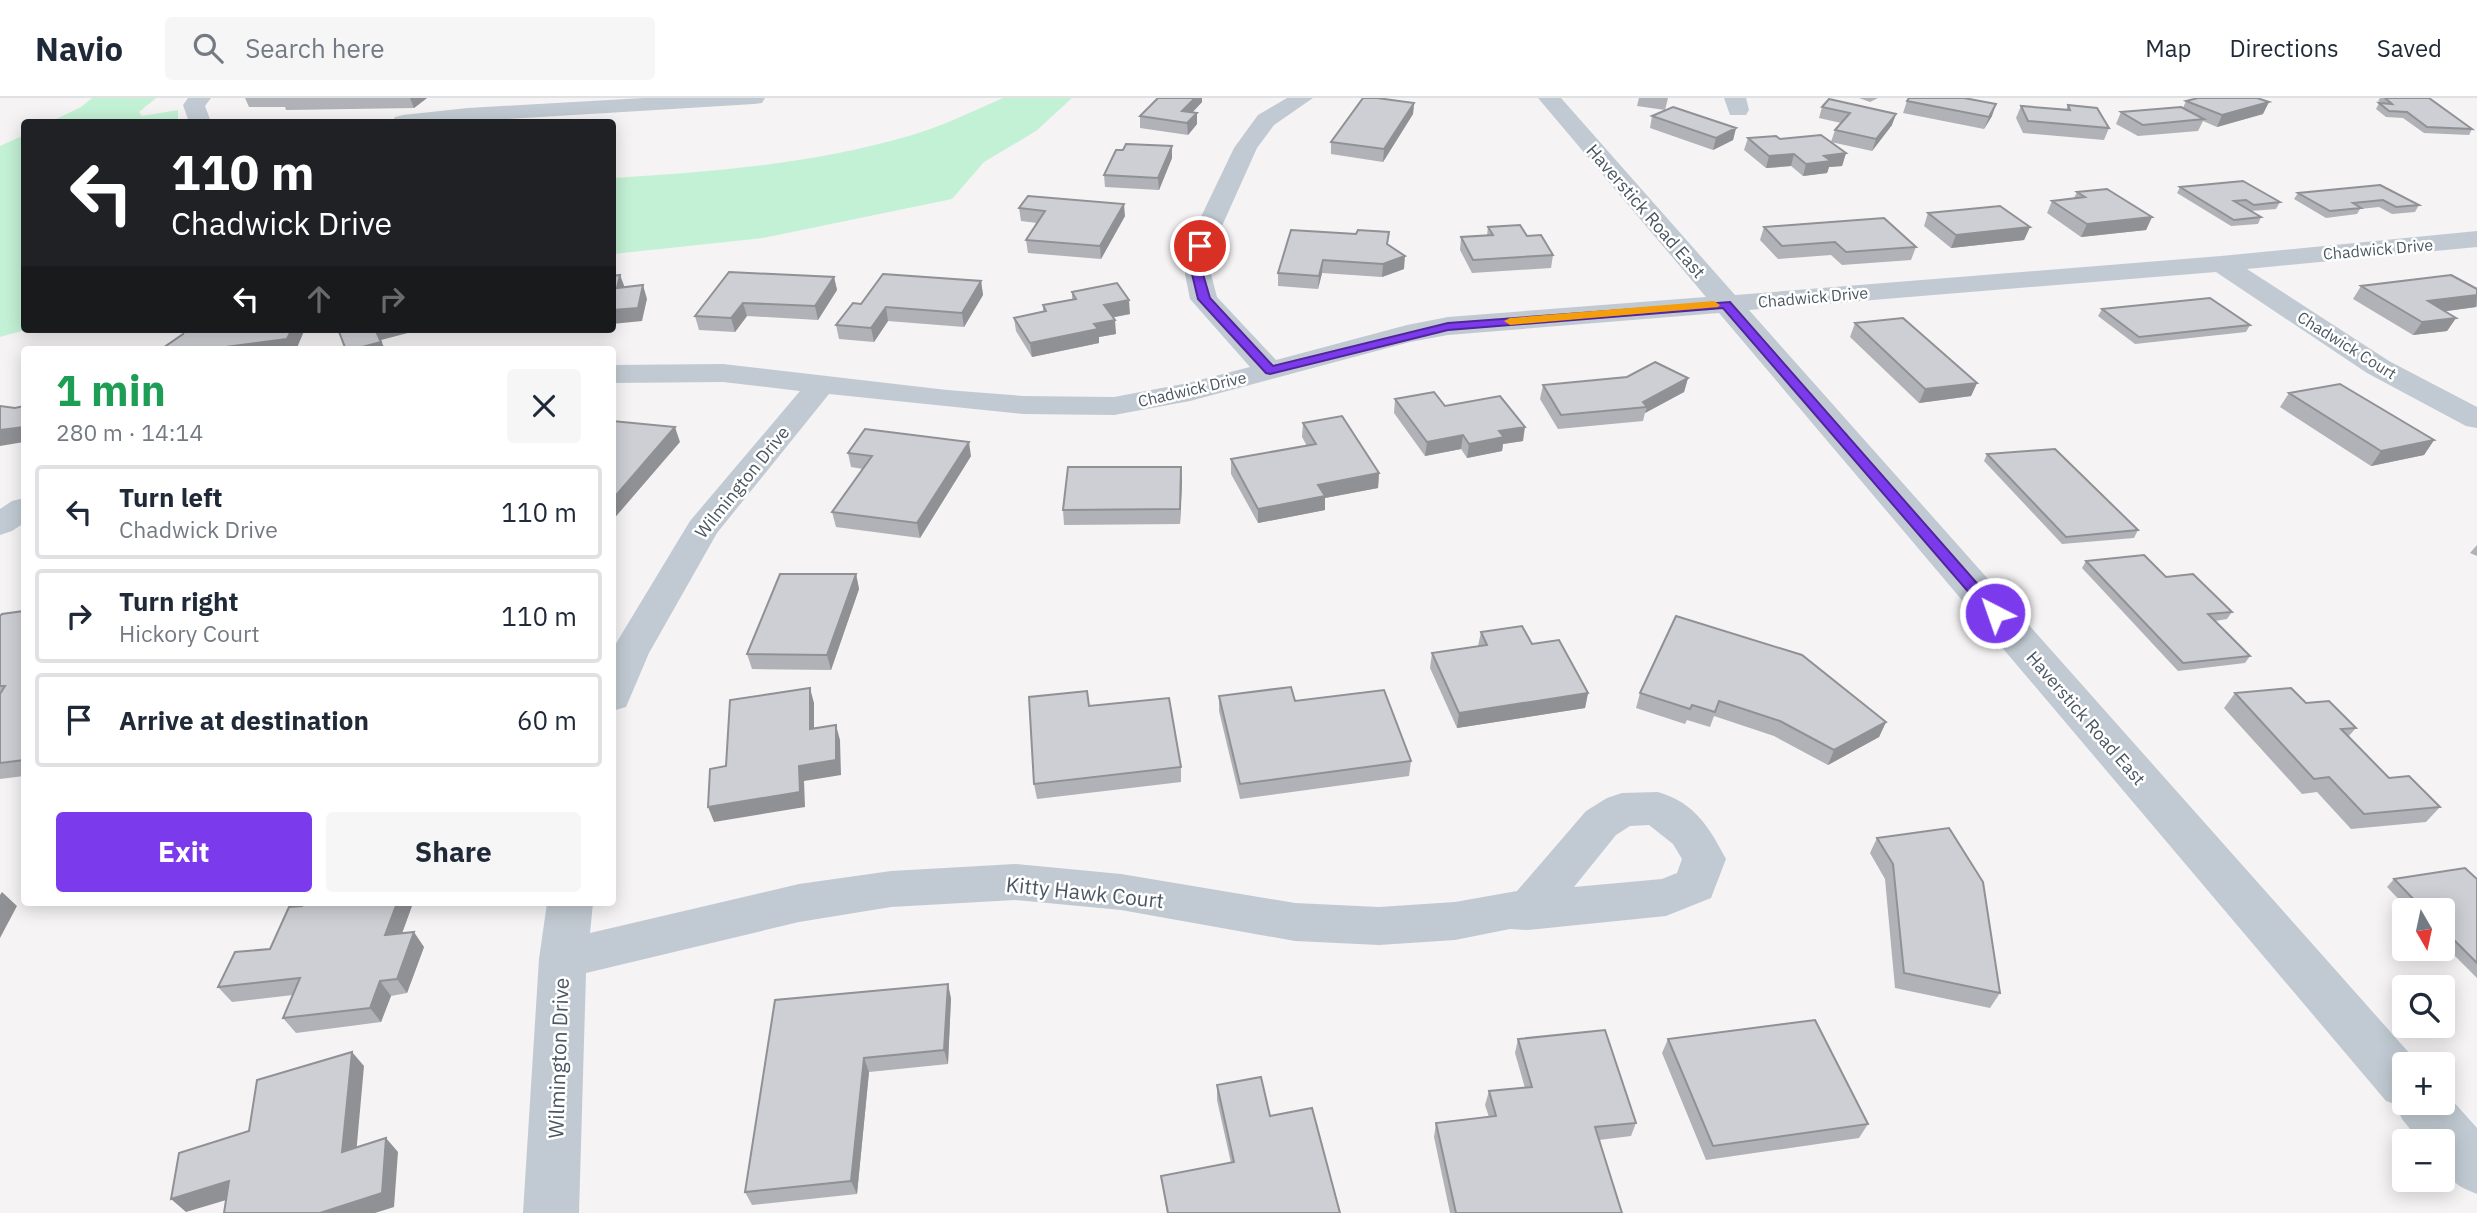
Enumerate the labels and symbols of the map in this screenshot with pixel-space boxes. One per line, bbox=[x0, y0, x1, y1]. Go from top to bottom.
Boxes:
street label: Haverstick Road East bbox=[1581, 139, 1711, 283]
pin bbox=[1170, 216, 1230, 276]
street label: Chadwick Drive bbox=[2322, 234, 2434, 264]
street label: Chadwick Drive bbox=[1757, 282, 1869, 312]
street label: Chadwick Court bbox=[2294, 307, 2400, 383]
street label: Chadwick Drive bbox=[1136, 367, 1248, 411]
street label: Wilmington Drive bbox=[690, 421, 794, 543]
position arrow bbox=[1958, 576, 2032, 650]
street label: Haverstick Road East bbox=[2021, 646, 2151, 790]
street label: Kitty Hawk Court bbox=[1005, 870, 1165, 914]
north arrow bbox=[2392, 898, 2455, 961]
street label: Wilmington Drive bbox=[541, 977, 575, 1139]

